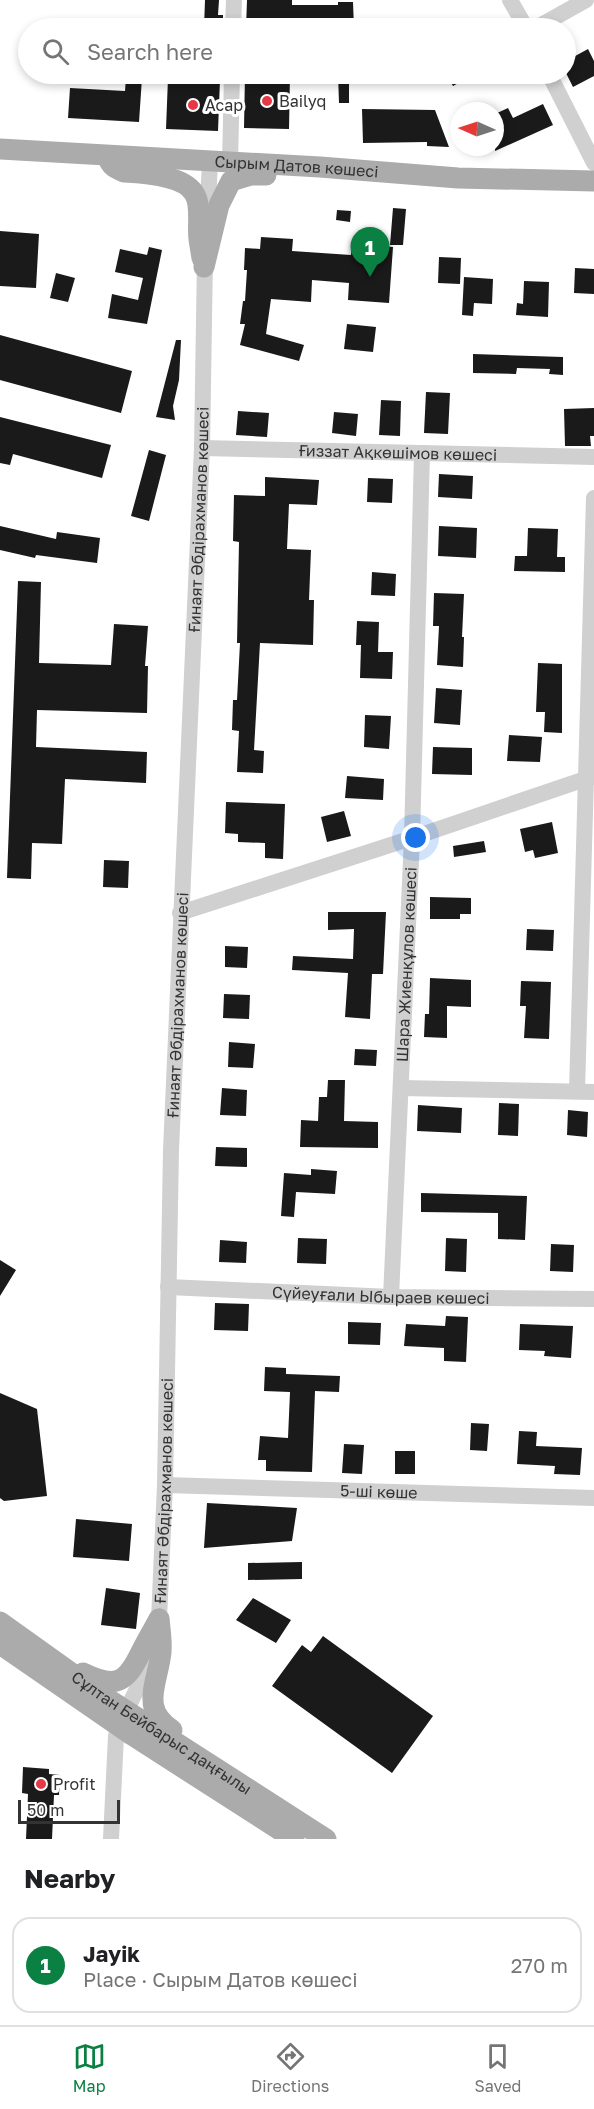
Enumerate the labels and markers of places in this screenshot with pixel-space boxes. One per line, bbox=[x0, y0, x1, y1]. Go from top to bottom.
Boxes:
place label: Bailyq bbox=[279, 91, 326, 111]
marker: Bailyq bbox=[260, 94, 274, 108]
place label: Асар bbox=[205, 95, 243, 115]
marker: Асар bbox=[186, 98, 200, 112]
pin: 1 bbox=[350, 228, 389, 277]
place label: Profit bbox=[53, 1774, 96, 1794]
marker: Profit bbox=[34, 1777, 48, 1791]

